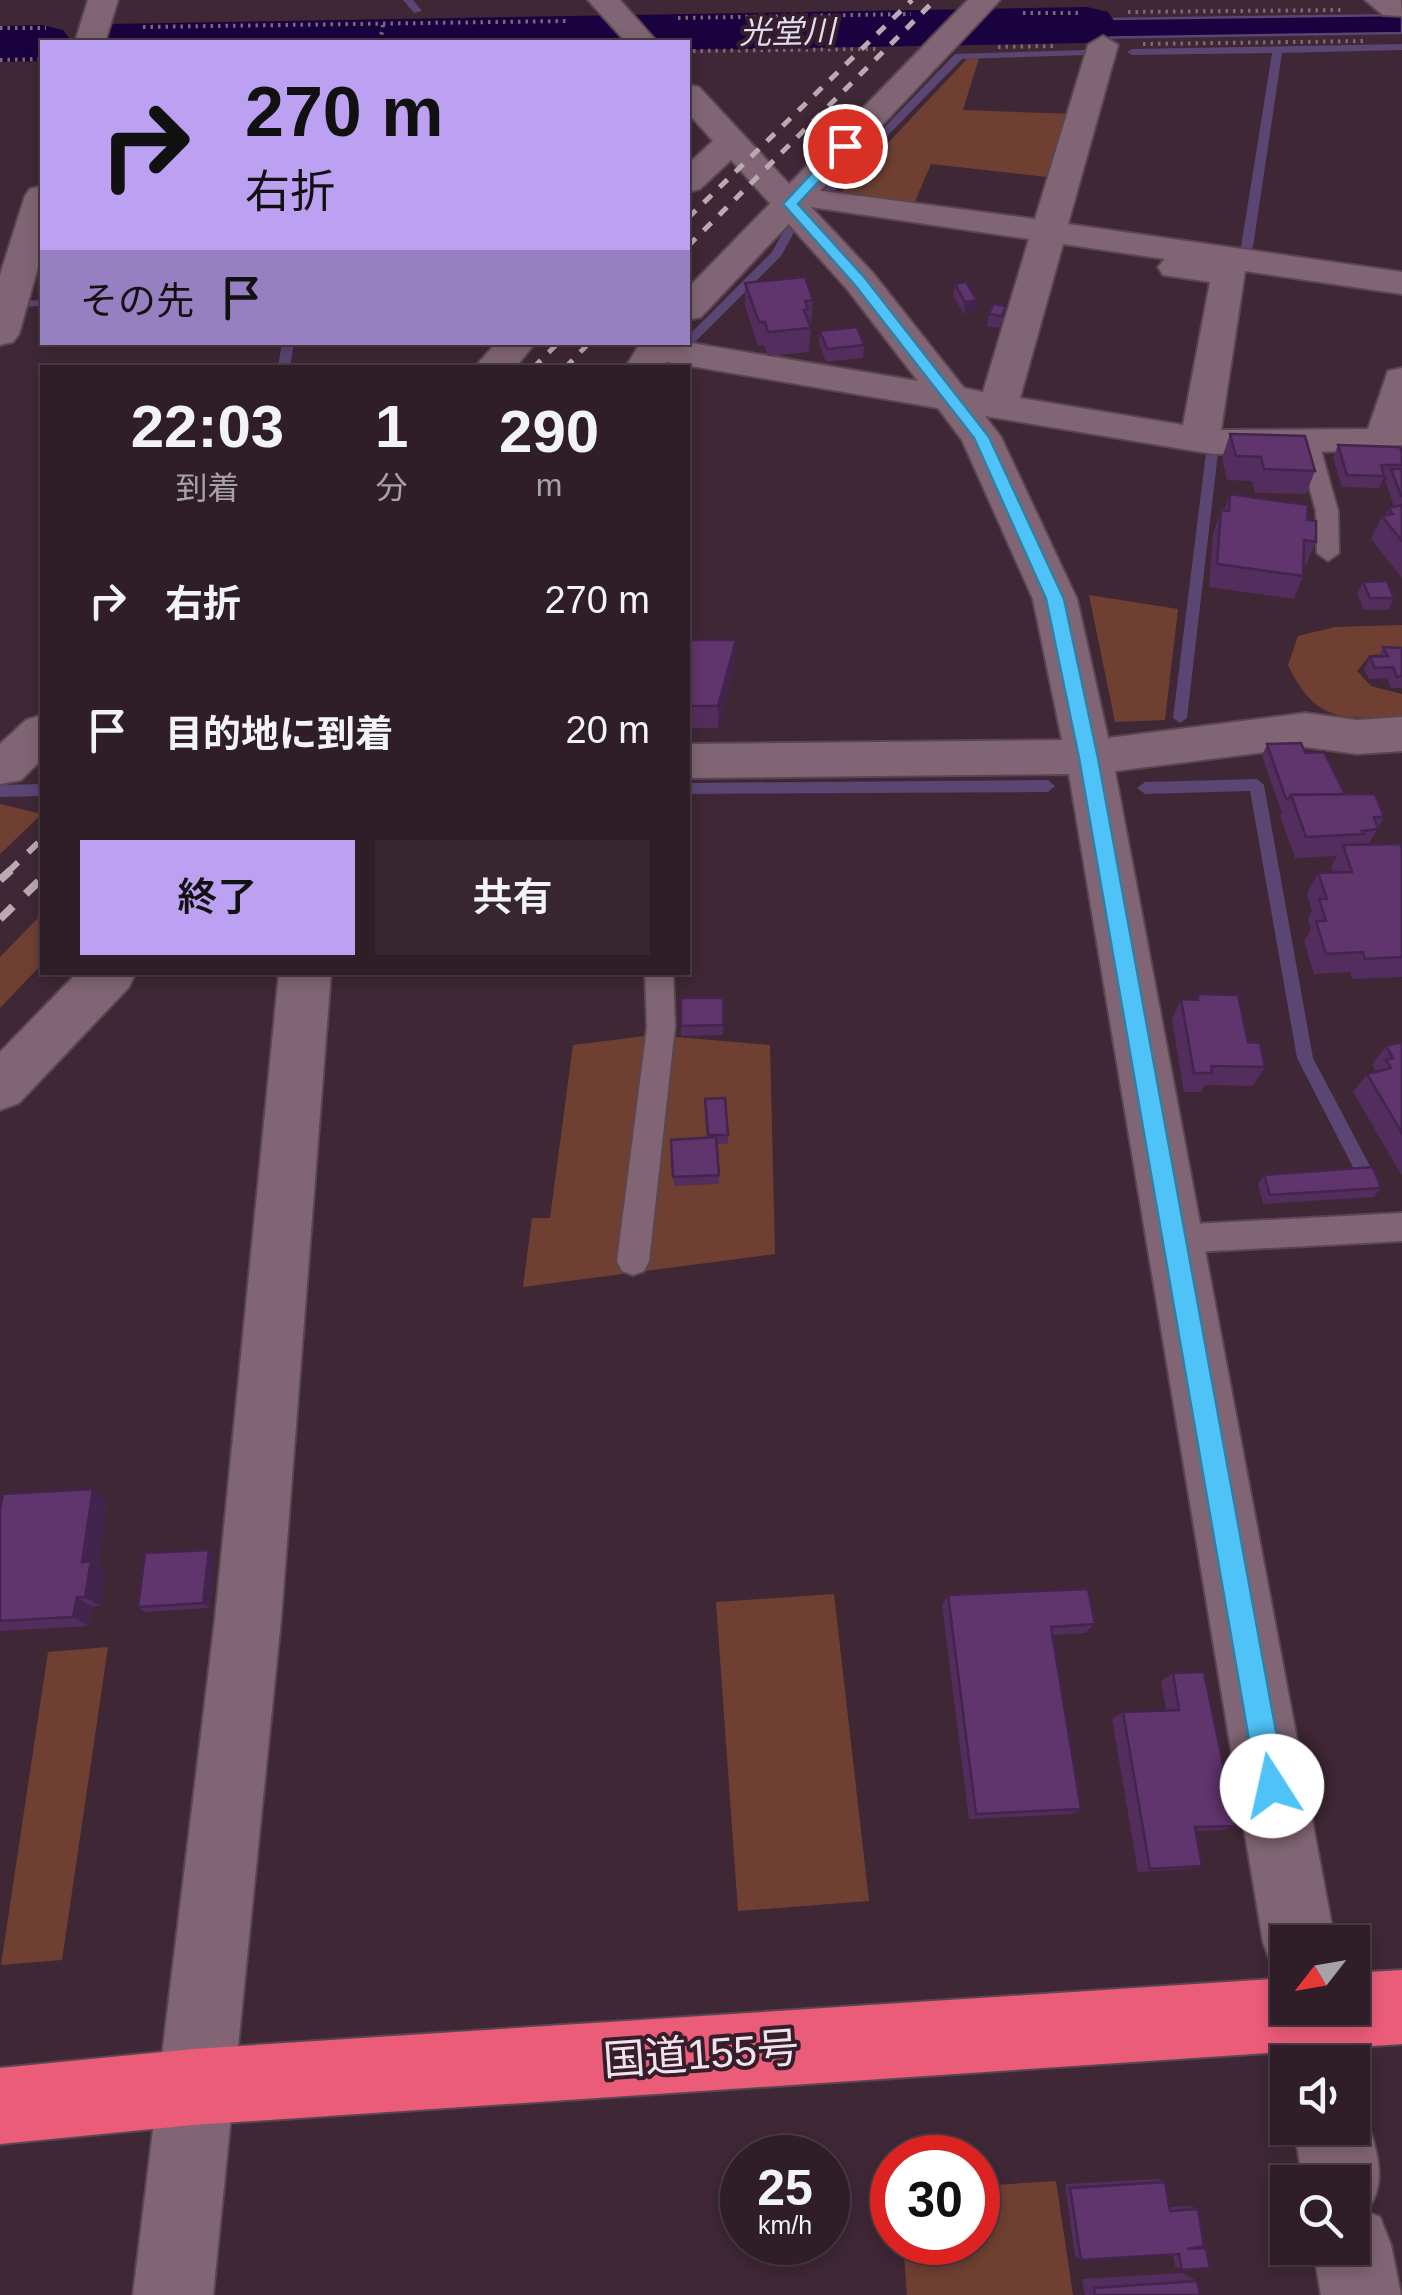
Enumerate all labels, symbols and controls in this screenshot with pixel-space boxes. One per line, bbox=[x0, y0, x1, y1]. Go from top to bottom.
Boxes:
water label: 光堂川 bbox=[739, 13, 838, 51]
text: 270 m bbox=[245, 73, 443, 151]
icon: right bbox=[80, 80, 210, 210]
pin bbox=[803, 104, 888, 189]
icon: arrive bbox=[818, 119, 873, 174]
text: 右折 bbox=[245, 166, 335, 217]
icon: arrive bbox=[214, 270, 269, 325]
text: その先 bbox=[80, 280, 194, 322]
text: 22:03 bbox=[131, 393, 284, 460]
text: 1 bbox=[375, 393, 408, 460]
text: 290 bbox=[499, 398, 599, 465]
text: m bbox=[536, 467, 562, 503]
text: 到着 bbox=[175, 470, 239, 506]
text: 分 bbox=[376, 470, 408, 506]
icon: right bbox=[80, 573, 135, 628]
text: 270 m bbox=[544, 579, 650, 621]
text: 右折 bbox=[165, 583, 241, 625]
icon: arrive bbox=[80, 703, 135, 758]
text: 20 m bbox=[566, 709, 650, 751]
text: 目的地に到着 bbox=[165, 713, 393, 755]
button: 終了 bbox=[80, 840, 355, 955]
button: 共有 bbox=[375, 840, 650, 955]
position arrow bbox=[1220, 1734, 1324, 1838]
north arrow bbox=[1270, 1925, 1370, 2025]
map controls bbox=[1270, 1925, 1370, 2265]
street label: 国道155号 bbox=[602, 2024, 800, 2084]
button: sound bbox=[1270, 2045, 1370, 2145]
speed limit sign: 30 bbox=[870, 2135, 1000, 2265]
text: 25 bbox=[757, 2160, 813, 2216]
button: search bbox=[1270, 2165, 1370, 2265]
text: km/h bbox=[758, 2211, 812, 2239]

